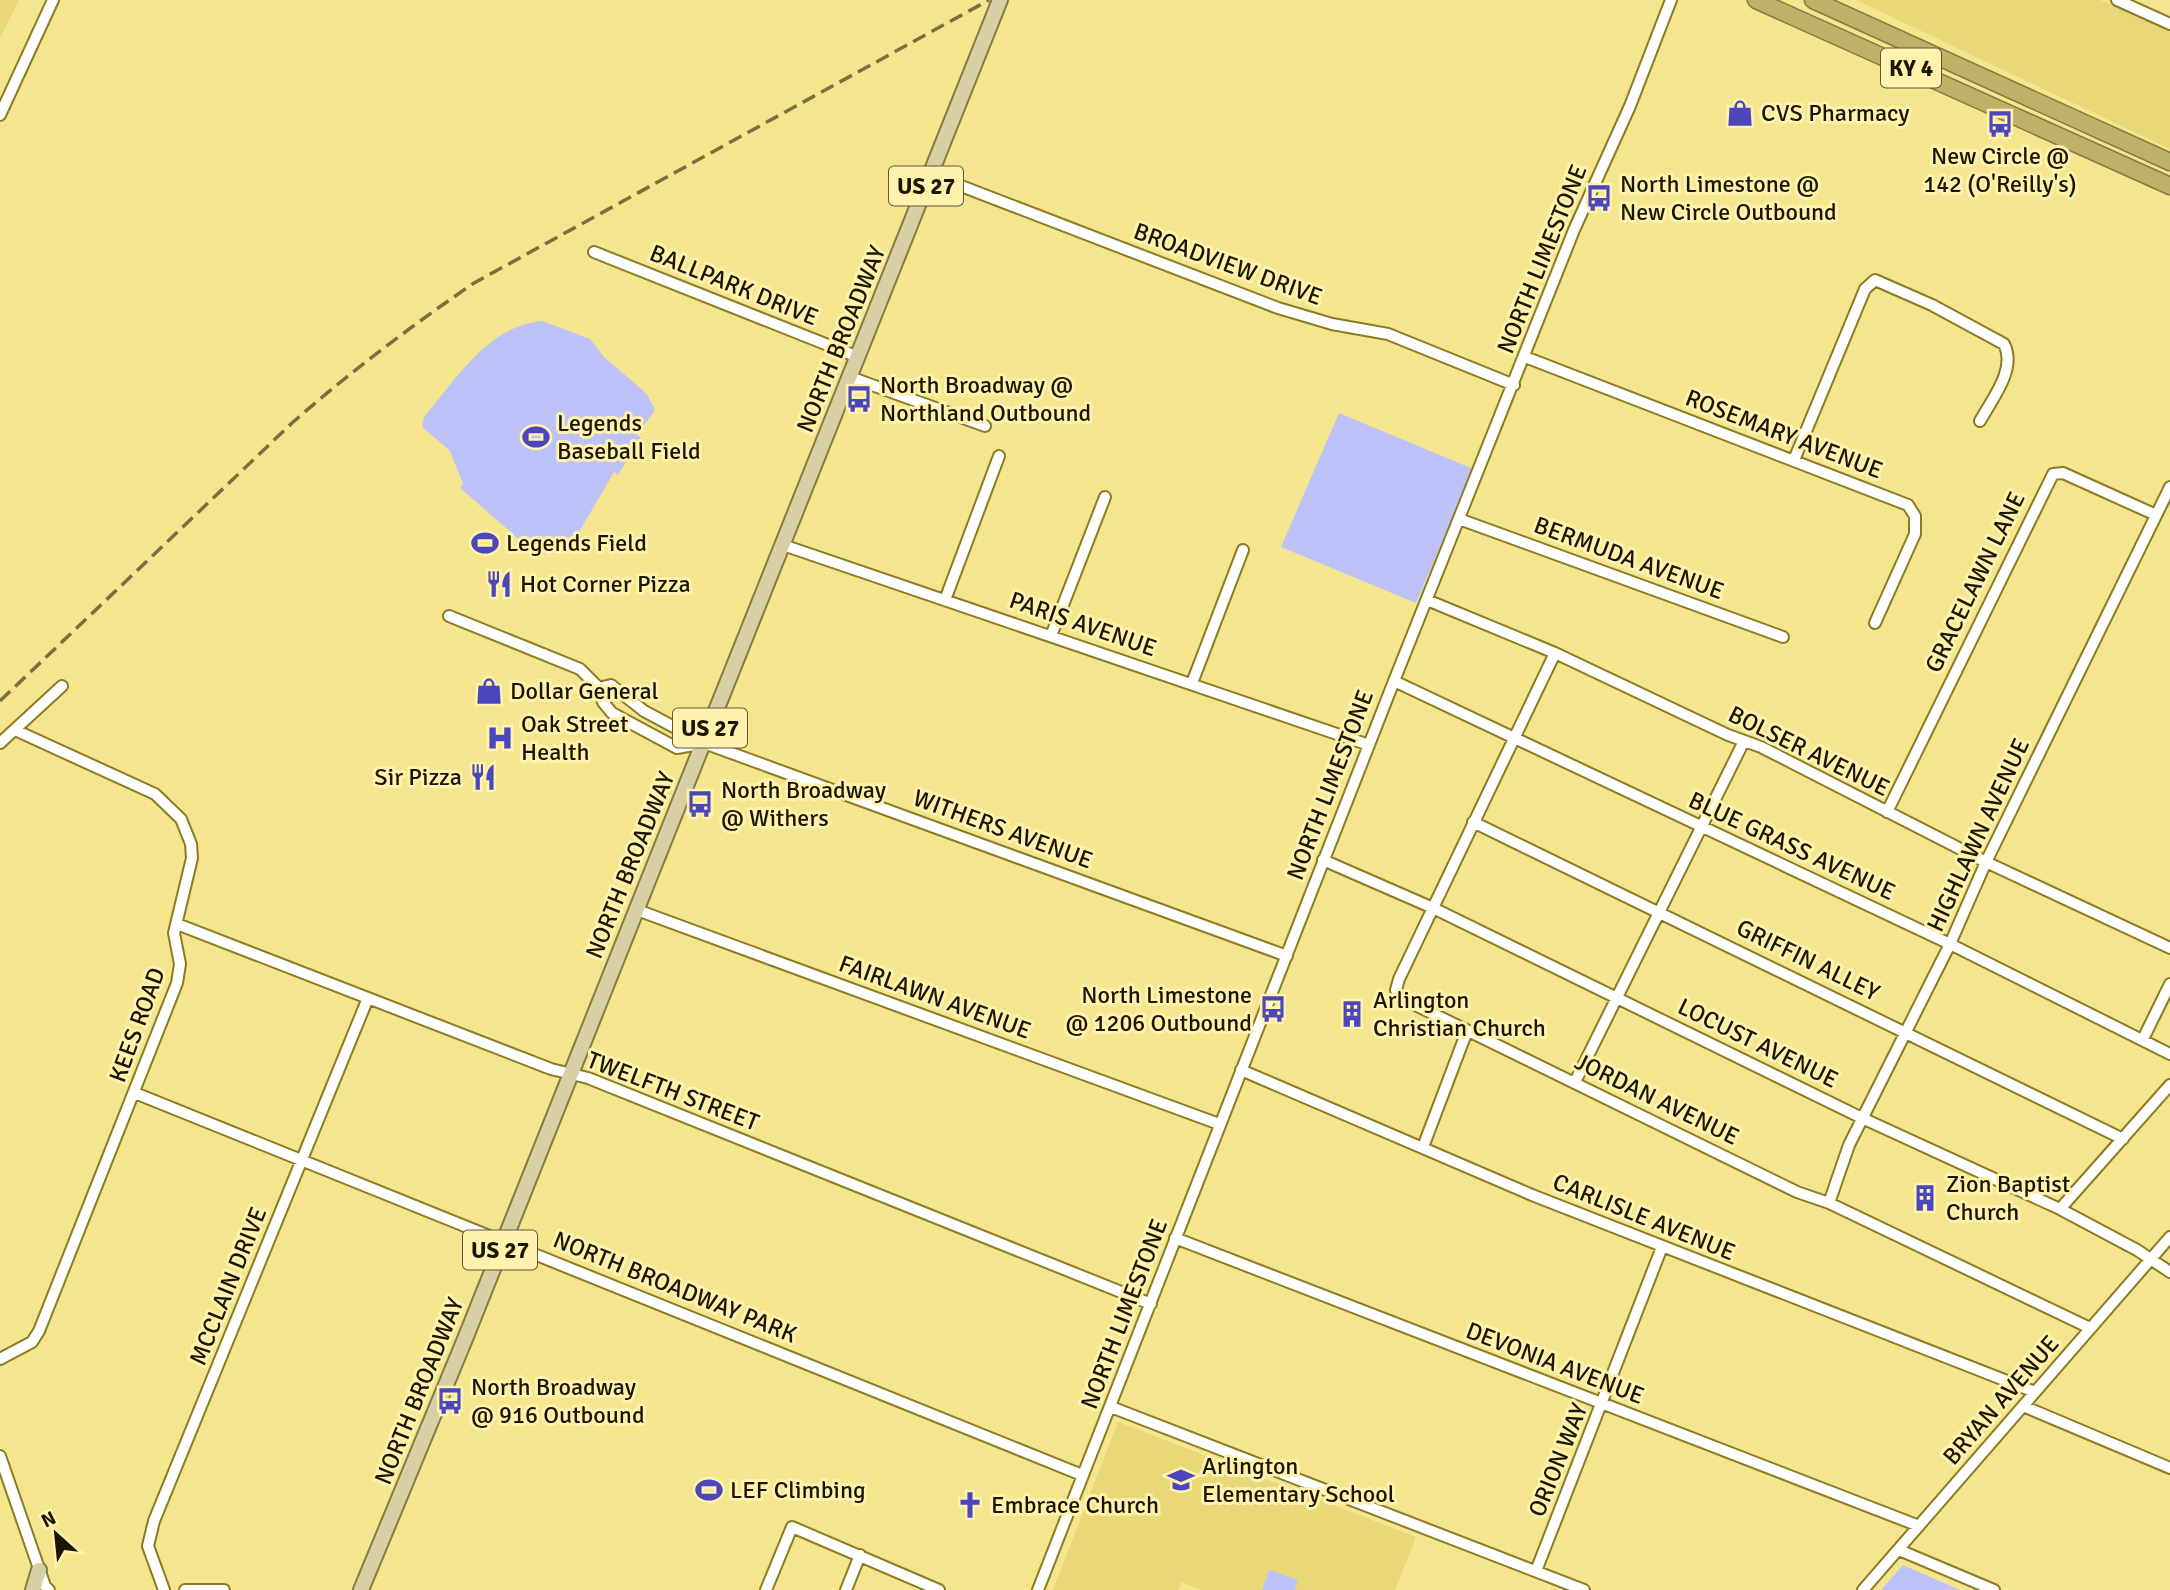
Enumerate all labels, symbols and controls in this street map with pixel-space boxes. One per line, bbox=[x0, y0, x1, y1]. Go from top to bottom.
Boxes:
road number: KY 4 bbox=[1881, 48, 1941, 88]
shop icon: CVS Pharmacy bbox=[1725, 98, 1755, 128]
place label: CVS Pharmacy bbox=[1761, 98, 1910, 128]
bus stop icon: New Circle @ 142 (O'Reilly's) bbox=[1985, 109, 2015, 139]
place label: New Circle @ 142 (O'Reilly's) bbox=[1923, 141, 2077, 199]
street label: NORTH LIMESTONE bbox=[1490, 160, 1594, 358]
road number: US 27 bbox=[889, 167, 963, 206]
place label: North Limestone @ New Circle Outbound bbox=[1620, 169, 1837, 227]
bus stop icon: North Limestone @ New Circle Outbound bbox=[1584, 183, 1614, 213]
street label: BROADVIEW DRIVE bbox=[1130, 216, 1326, 312]
street label: BALLPARK DRIVE bbox=[645, 238, 823, 332]
street label: NORTH BROADWAY bbox=[790, 241, 892, 437]
place label: North Broadway @ Northland Outbound bbox=[880, 370, 1091, 428]
street label: ROSEMARY AVENUE bbox=[1681, 383, 1887, 485]
bus stop icon: North Broadway @ Northland Outbound bbox=[844, 384, 874, 414]
place label: Legends Baseball Field bbox=[557, 408, 701, 466]
sports icon: Legends Baseball Field bbox=[521, 422, 551, 452]
street label: GRACELAWN LANE bbox=[1918, 487, 2032, 677]
street label: BERMUDA AVENUE bbox=[1530, 510, 1728, 606]
sports icon: Legends Field bbox=[470, 528, 500, 558]
place label: Legends Field bbox=[506, 528, 647, 558]
restaurant icon: Hot Corner Pizza bbox=[484, 569, 514, 599]
place label: Hot Corner Pizza bbox=[520, 569, 691, 599]
street label: PARIS AVENUE bbox=[1005, 585, 1161, 663]
shop icon: Dollar General bbox=[474, 676, 504, 706]
place label: Dollar General bbox=[510, 676, 659, 706]
street label: NORTH LIMESTONE bbox=[1280, 686, 1380, 884]
street label: BOLSER AVENUE bbox=[1723, 699, 1895, 803]
road number: US 27 bbox=[673, 708, 747, 748]
place label: Oak Street Health bbox=[521, 709, 629, 767]
hospital icon: Oak Street Health bbox=[485, 723, 515, 753]
street label: HIGHLAWN AVENUE bbox=[1920, 734, 2036, 936]
place label: Sir Pizza bbox=[374, 762, 462, 792]
restaurant icon: Sir Pizza bbox=[468, 762, 498, 792]
street label: NORTH BROADWAY bbox=[579, 767, 681, 963]
place label: North Broadway @ Withers bbox=[721, 775, 886, 833]
street label: WITHERS AVENUE bbox=[909, 783, 1097, 875]
street label: BLUE GRASS AVENUE bbox=[1684, 785, 1900, 907]
bus stop icon: North Broadway @ Withers bbox=[685, 789, 715, 819]
street label: GRIFFIN ALLEY bbox=[1732, 912, 1884, 1008]
street label: FAIRLAWN AVENUE bbox=[835, 948, 1035, 1046]
street label: KEES ROAD bbox=[102, 964, 172, 1086]
place label: North Limestone @ 1206 Outbound bbox=[1065, 980, 1252, 1038]
place label: Arlington Christian Church bbox=[1373, 985, 1546, 1043]
street label: LOCUST AVENUE bbox=[1673, 991, 1843, 1095]
bus stop icon: North Limestone @ 1206 Outbound bbox=[1258, 994, 1288, 1024]
building icon: Arlington Christian Church bbox=[1337, 999, 1367, 1029]
street label: TWELFTH STREET bbox=[583, 1044, 763, 1138]
street label: JORDAN AVENUE bbox=[1570, 1046, 1744, 1152]
street label: CARLISLE AVENUE bbox=[1548, 1167, 1740, 1267]
place label: Zion Baptist Church bbox=[1946, 1169, 2070, 1227]
building icon: Zion Baptist Church bbox=[1910, 1183, 1940, 1213]
street label: MCCLAIN DRIVE bbox=[183, 1202, 273, 1370]
street label: NORTH LIMESTONE bbox=[1074, 1215, 1174, 1413]
street label: NORTH BROADWAY PARK bbox=[549, 1224, 801, 1350]
road number: US 27 bbox=[463, 1231, 537, 1270]
street label: NORTH BROADWAY bbox=[368, 1293, 470, 1489]
street label: DEVONIA AVENUE bbox=[1462, 1315, 1648, 1411]
street label: BRYAN AVENUE bbox=[1936, 1329, 2066, 1471]
place label: North Broadway @ 916 Outbound bbox=[471, 1372, 645, 1430]
bus stop icon: North Broadway @ 916 Outbound bbox=[435, 1386, 465, 1416]
street label: ORION WAY bbox=[1522, 1399, 1594, 1521]
place label: Arlington Elementary School bbox=[1202, 1451, 1395, 1509]
school or university icon: Arlington Elementary School bbox=[1166, 1465, 1196, 1495]
sports icon: LEF Climbing bbox=[694, 1475, 724, 1505]
place label: LEF Climbing bbox=[730, 1475, 866, 1505]
church icon: Embrace Church bbox=[955, 1490, 985, 1520]
place label: Embrace Church bbox=[991, 1490, 1159, 1520]
north arrow bbox=[21, 1499, 91, 1569]
text: N bbox=[37, 1506, 60, 1533]

